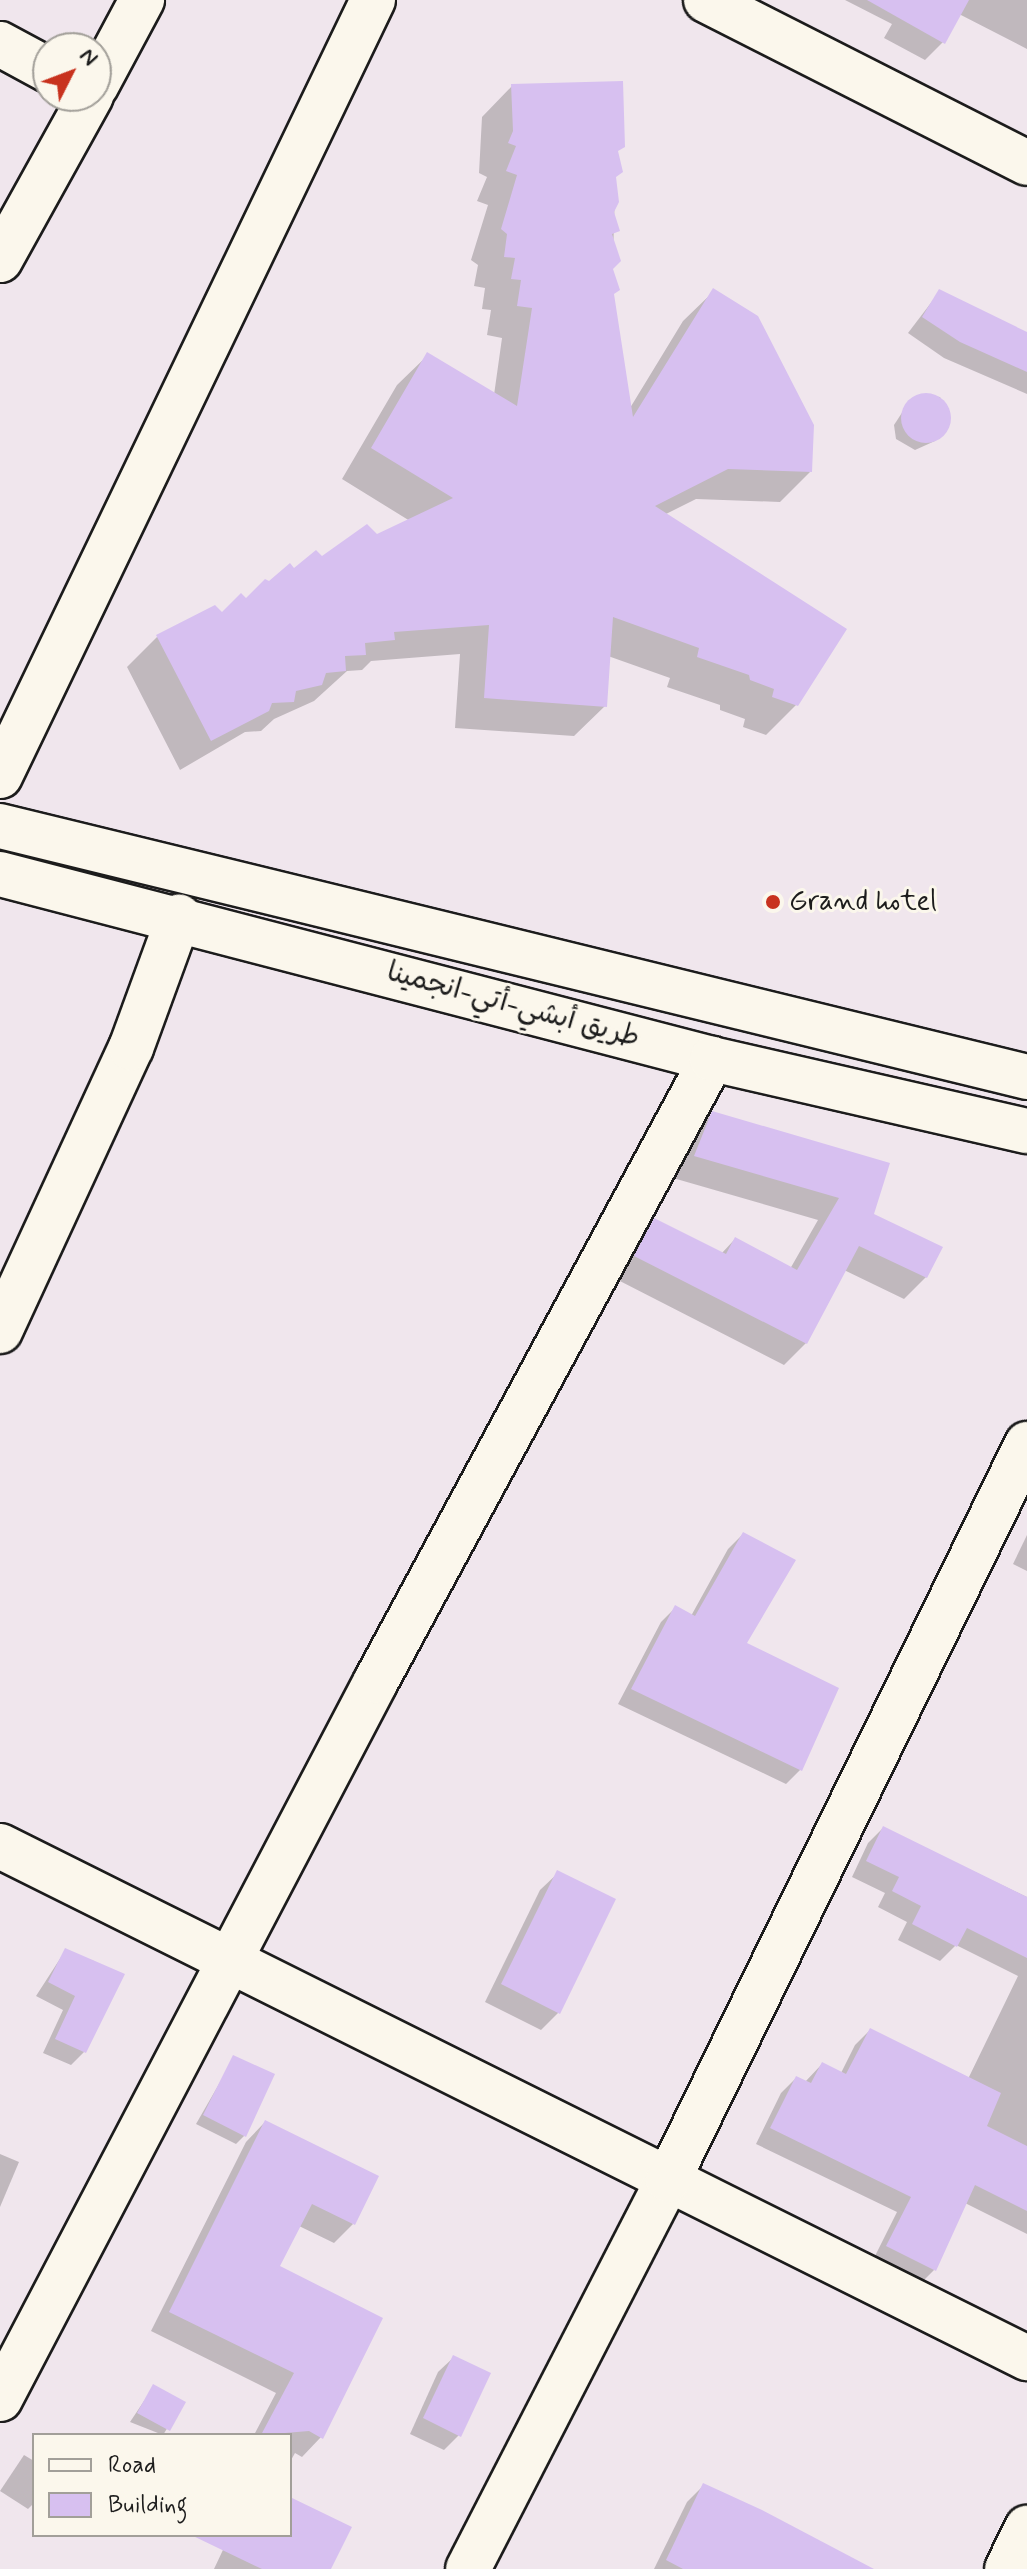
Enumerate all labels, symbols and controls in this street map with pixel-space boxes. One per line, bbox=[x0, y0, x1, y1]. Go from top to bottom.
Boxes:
north arrow bbox=[32, 32, 112, 112]
text: N bbox=[73, 42, 104, 72]
place label: Grand hotel bbox=[789, 885, 937, 919]
marker: Grand hotel bbox=[764, 893, 782, 911]
street label: طريق أبشي-أتي-انجمينا bbox=[383, 956, 643, 1056]
legend bbox=[32, 2433, 292, 2537]
text: Road bbox=[108, 2450, 156, 2481]
text: Building bbox=[108, 2490, 188, 2521]

